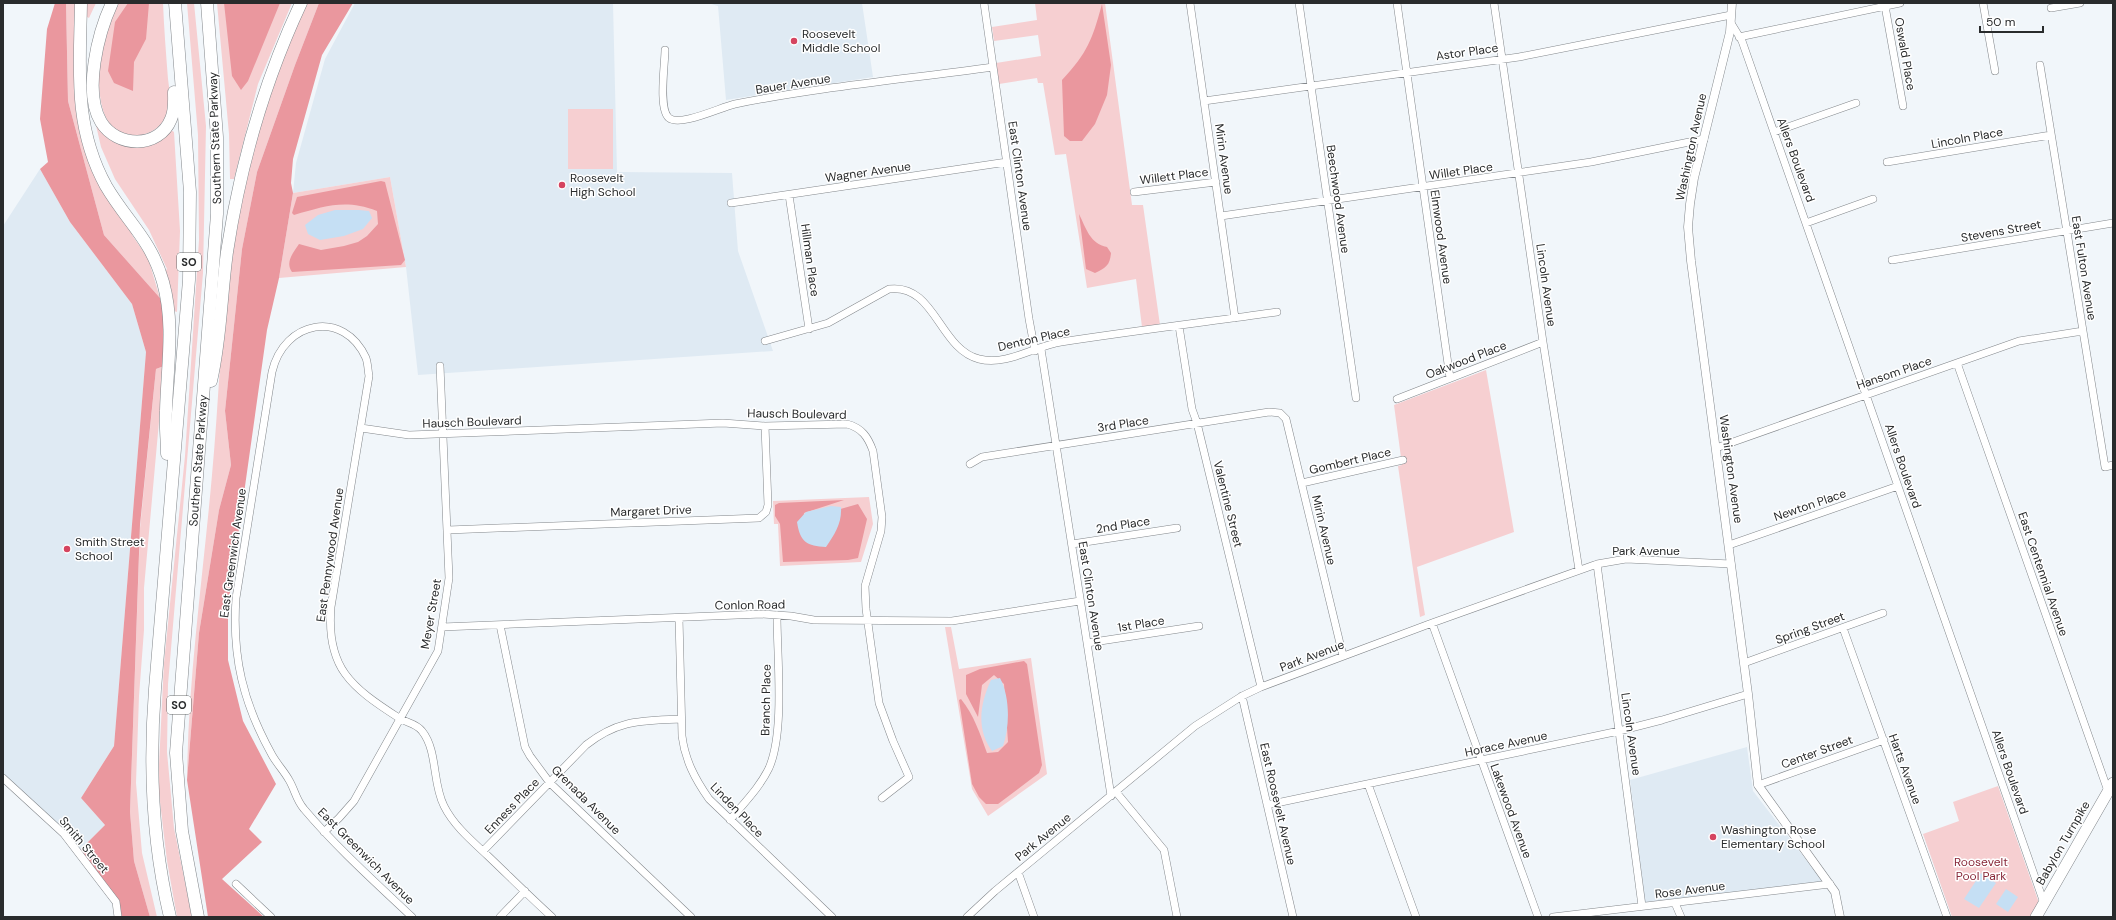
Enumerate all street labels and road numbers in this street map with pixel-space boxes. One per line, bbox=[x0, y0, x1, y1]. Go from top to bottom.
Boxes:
street label: Oswald Place bbox=[1891, 16, 1919, 92]
street label: Astor Place bbox=[1435, 40, 1499, 64]
street label: Bauer Avenue bbox=[754, 70, 832, 98]
street label: Southern State Parkway bbox=[205, 71, 225, 204]
street label: Washington Avenue bbox=[1672, 92, 1710, 202]
street label: Allers Boulevard bbox=[1773, 116, 1819, 204]
street label: East Clinton Avenue bbox=[1004, 120, 1036, 232]
street label: Mirin Avenue bbox=[1211, 123, 1237, 196]
street label: Lincoln Place bbox=[1930, 124, 2004, 152]
street label: Beechwood Avenue bbox=[1322, 144, 1354, 254]
street label: Wagner Avenue bbox=[824, 158, 912, 186]
street label: Willet Place bbox=[1428, 159, 1494, 183]
street label: Willett Place bbox=[1139, 164, 1209, 188]
street label: Elmwood Avenue bbox=[1426, 189, 1456, 285]
street label: East Fulton Avenue bbox=[2068, 215, 2100, 322]
street label: Stevens Street bbox=[1960, 216, 2043, 246]
street label: Hillman Place bbox=[797, 222, 823, 298]
street label: Lincoln Avenue bbox=[1532, 242, 1560, 328]
road number: SO bbox=[177, 253, 201, 271]
street label: Denton Place bbox=[996, 323, 1072, 355]
street label: Oakwood Place bbox=[1423, 337, 1509, 383]
street label: Hansom Place bbox=[1854, 353, 1934, 393]
street label: Southern State Parkway bbox=[185, 394, 211, 527]
street label: Hausch Boulevard bbox=[747, 405, 847, 423]
street label: Hausch Boulevard bbox=[422, 412, 522, 432]
street label: 3rd Place bbox=[1096, 412, 1150, 436]
street label: Washington Avenue bbox=[1715, 414, 1747, 524]
street label: Allers Boulevard bbox=[1881, 422, 1925, 510]
street label: Gombert Place bbox=[1308, 444, 1393, 478]
street label: Valentine Street bbox=[1210, 459, 1247, 549]
street label: Newton Place bbox=[1772, 485, 1849, 525]
street label: East Greenwich Avenue bbox=[216, 487, 250, 619]
street label: East Pennywood Avenue bbox=[313, 487, 347, 623]
street label: Mirin Avenue bbox=[1308, 494, 1340, 567]
street label: Margaret Drive bbox=[610, 502, 692, 520]
street label: East Centennial Avenue bbox=[2014, 510, 2072, 638]
street label: 2nd Place bbox=[1095, 513, 1151, 537]
street label: East Clinton Avenue bbox=[1074, 540, 1108, 652]
street label: Park Avenue bbox=[1612, 543, 1680, 559]
street label: Meyer Street bbox=[417, 577, 445, 650]
street label: Conlon Road bbox=[715, 596, 785, 614]
street label: Spring Street bbox=[1773, 608, 1847, 648]
street label: 1st Place bbox=[1116, 612, 1166, 636]
street label: Park Avenue bbox=[1278, 636, 1347, 676]
street label: Branch Place bbox=[757, 664, 775, 736]
street label: Lincoln Avenue bbox=[1617, 691, 1645, 777]
road number: SO bbox=[167, 696, 191, 714]
street label: Horace Avenue bbox=[1463, 727, 1549, 761]
street label: Allers Boulevard bbox=[1988, 728, 2032, 816]
street label: Center Street bbox=[1779, 732, 1855, 772]
street label: Harts Avenue bbox=[1885, 732, 1925, 807]
street label: East Roosevelt Avenue bbox=[1256, 741, 1300, 867]
street label: Lakewood Avenue bbox=[1486, 761, 1536, 861]
street label: Grenada Avenue bbox=[548, 762, 624, 838]
street label: Enness Place bbox=[481, 774, 543, 838]
street label: Linden Place bbox=[707, 779, 767, 841]
street label: Babylon Turnpike bbox=[2032, 798, 2094, 888]
street label: East Greenwich Avenue bbox=[314, 804, 418, 908]
street label: Park Avenue bbox=[1012, 809, 1074, 865]
street label: Smith Street bbox=[56, 813, 113, 877]
street label: Rose Avenue bbox=[1654, 878, 1726, 902]

